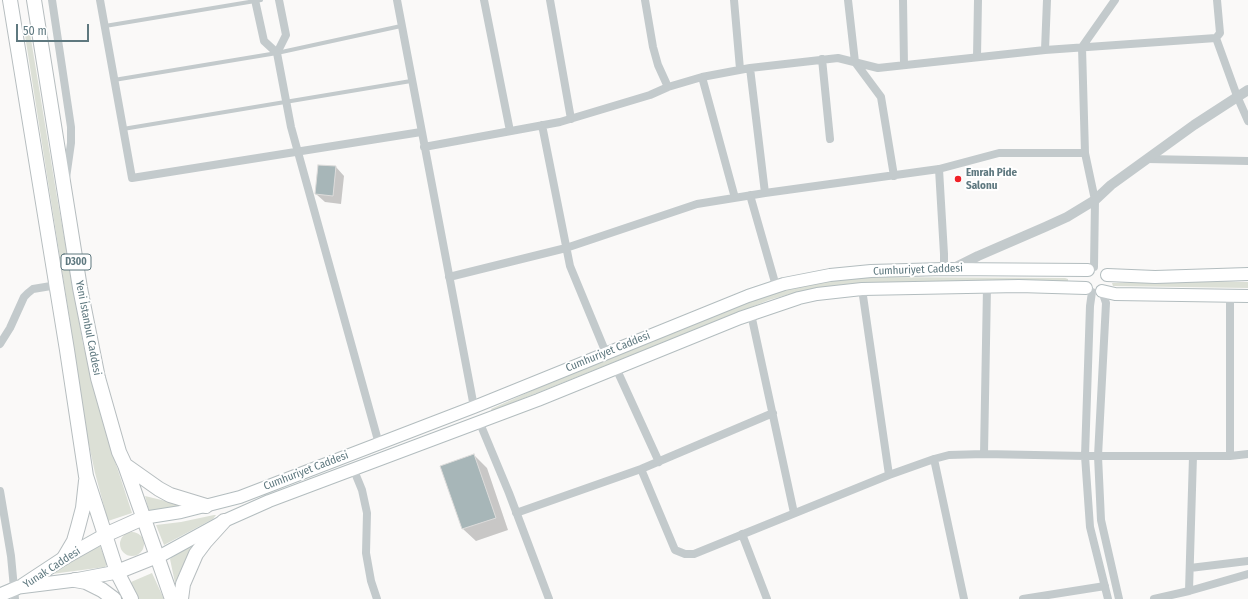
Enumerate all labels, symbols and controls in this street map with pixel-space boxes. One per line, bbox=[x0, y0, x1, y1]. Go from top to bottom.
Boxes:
scale bar bbox=[18, 16, 91, 42]
text: 50 m bbox=[23, 24, 47, 38]
place label: Emrah Pide Salonu bbox=[966, 166, 1017, 192]
marker: Emrah Pide Salonu bbox=[953, 174, 963, 184]
road number: D300 bbox=[61, 254, 91, 270]
street label: Cumhuriyet Caddesi bbox=[873, 262, 963, 278]
street label: Yeni İstanbul Caddesi bbox=[72, 279, 104, 377]
street label: Cumhuriyet Caddesi bbox=[564, 329, 652, 375]
street label: Cumhuriyet Caddesi bbox=[262, 449, 350, 493]
street label: Yunak Caddesi bbox=[21, 545, 83, 591]

